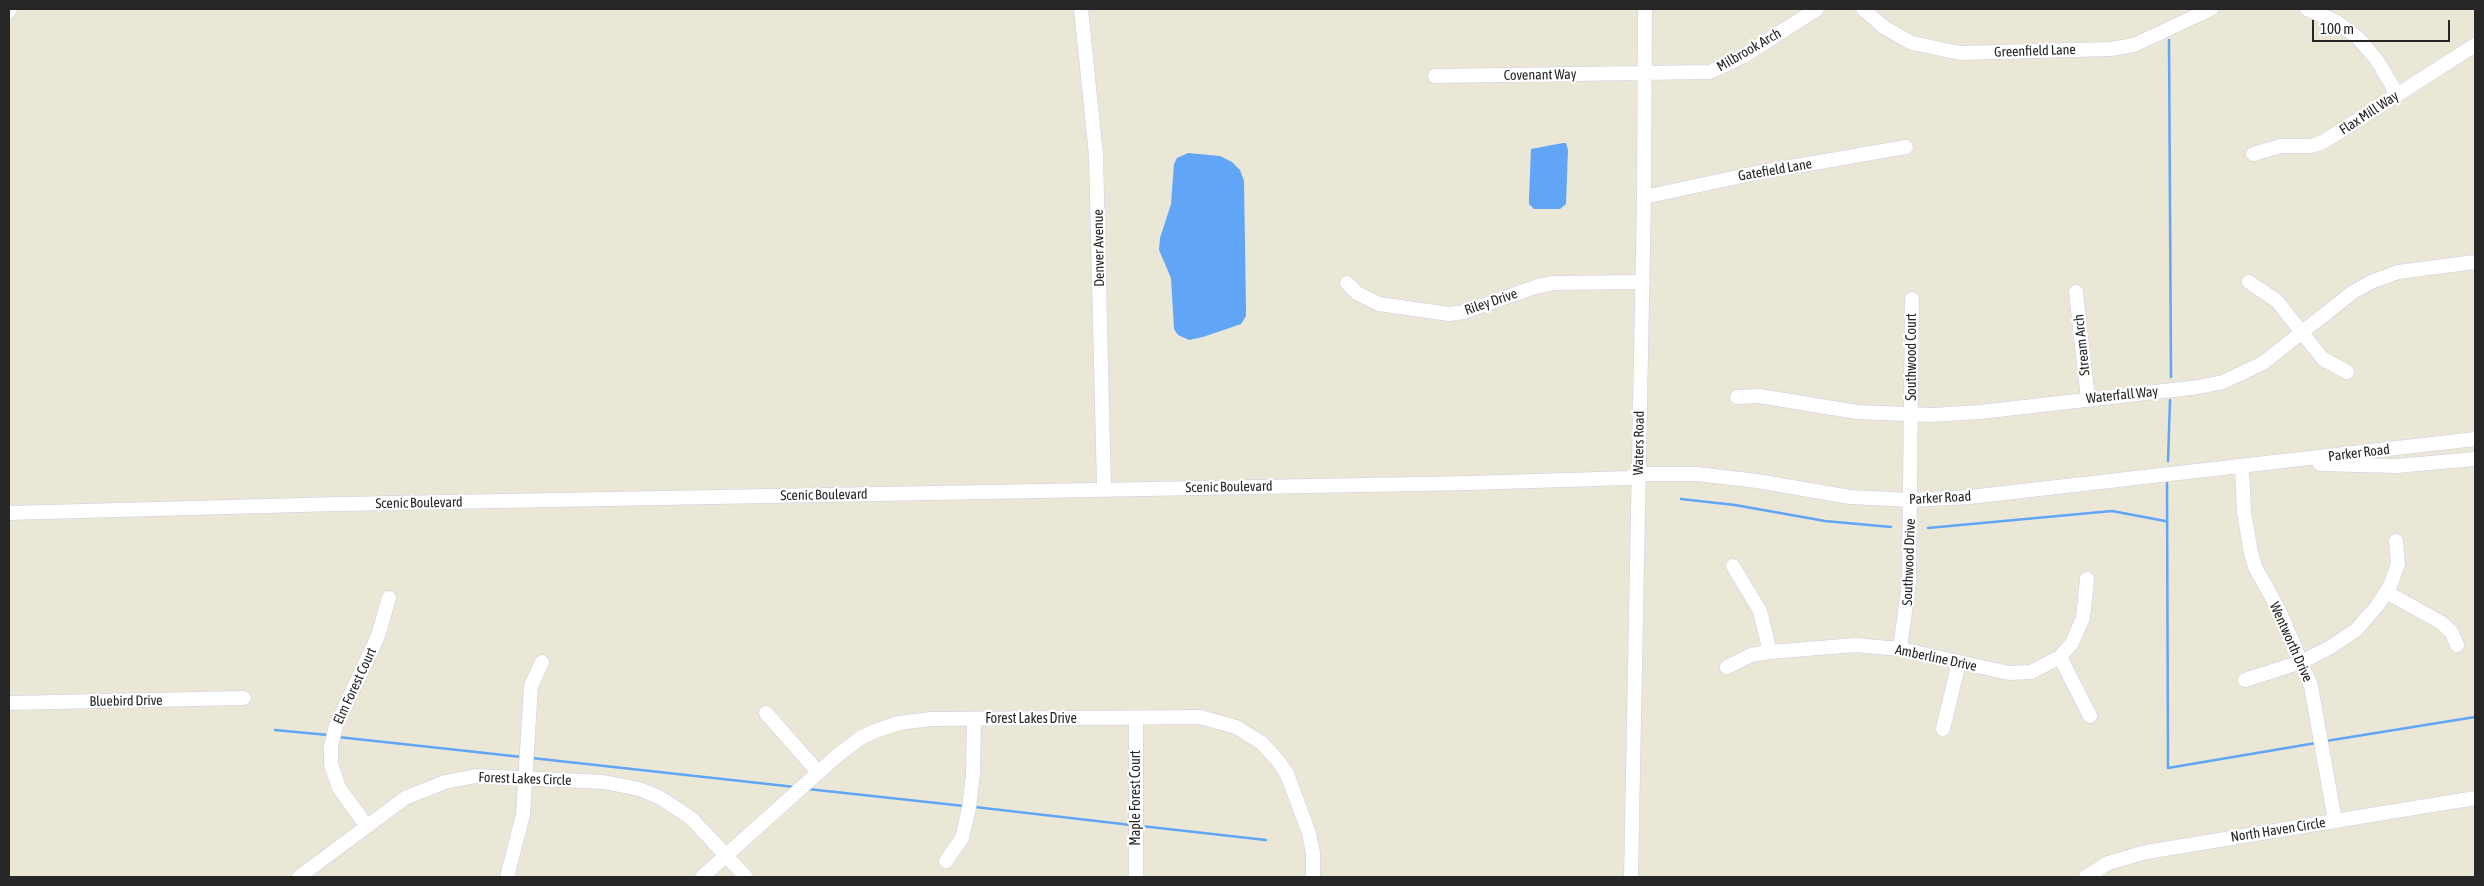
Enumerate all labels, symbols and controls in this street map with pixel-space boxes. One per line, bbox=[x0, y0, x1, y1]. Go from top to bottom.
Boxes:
scale bar bbox=[2314, 10, 2452, 42]
text: 100 m bbox=[2320, 20, 2354, 37]
street label: Milbrook Arch bbox=[1714, 25, 1784, 75]
street label: Greenfield Lane bbox=[1994, 41, 2076, 61]
street label: Covenant Way bbox=[1503, 66, 1577, 84]
street label: Flax Mill Way bbox=[2336, 88, 2402, 138]
street label: Gatefield Lane bbox=[1737, 155, 1813, 185]
street label: Denver Avenue bbox=[1090, 209, 1108, 287]
street label: Riley Drive bbox=[1462, 285, 1520, 319]
street label: Southwood Court bbox=[1904, 313, 1920, 401]
street label: Stream Arch bbox=[2070, 313, 2094, 377]
street label: Waterfall Way bbox=[2085, 383, 2159, 407]
street label: Waters Road bbox=[1630, 411, 1648, 475]
street label: Parker Road bbox=[2327, 441, 2391, 465]
street label: Scenic Boulevard bbox=[1185, 478, 1273, 496]
street label: Scenic Boulevard bbox=[780, 486, 868, 504]
street label: Parker Road bbox=[1908, 488, 1972, 508]
street label: Scenic Boulevard bbox=[375, 494, 463, 512]
street label: Southwood Drive bbox=[1899, 518, 1919, 606]
street label: Wentworth Drive bbox=[2266, 599, 2316, 685]
street label: Amberline Drive bbox=[1894, 641, 1978, 675]
street label: Elm Forest Court bbox=[330, 645, 380, 727]
street label: Bluebird Drive bbox=[89, 692, 163, 710]
street label: Forest Lakes Drive bbox=[985, 711, 1077, 727]
street label: Maple Forest Court bbox=[1128, 750, 1144, 846]
street label: Forest Lakes Circle bbox=[478, 769, 572, 789]
street label: North Haven Circle bbox=[2229, 814, 2327, 846]

